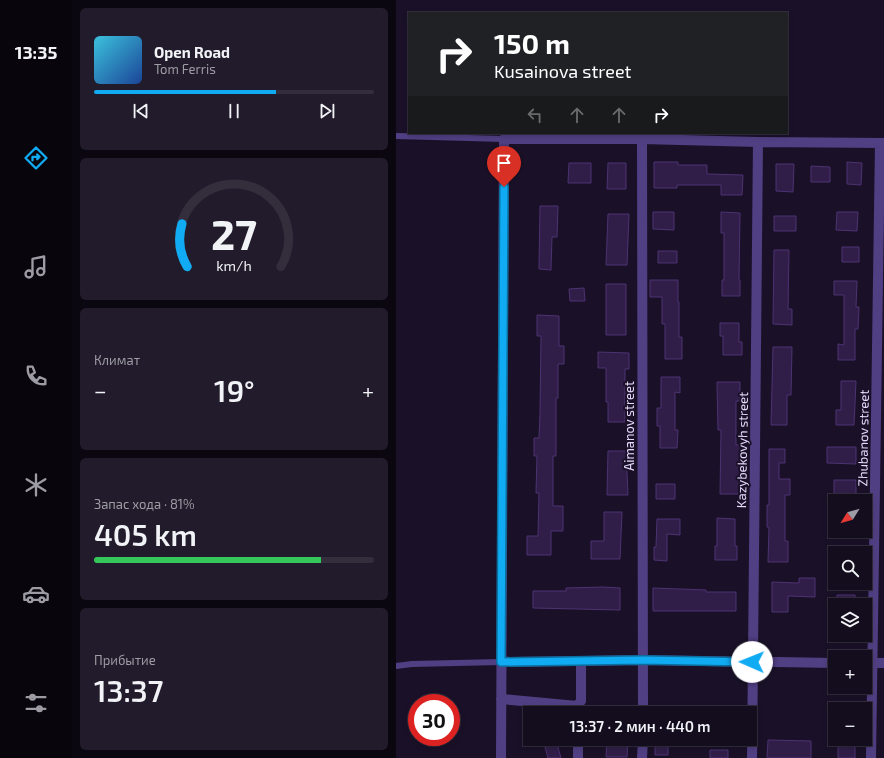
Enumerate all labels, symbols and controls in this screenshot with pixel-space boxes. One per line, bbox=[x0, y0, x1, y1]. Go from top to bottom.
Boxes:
text: 150 m bbox=[494, 26, 570, 60]
icon: right bbox=[428, 28, 480, 80]
text: 13:35 bbox=[15, 41, 57, 63]
text: Open Road bbox=[154, 43, 230, 61]
text: Kusainova street bbox=[494, 60, 631, 82]
text: Tom Ferris bbox=[154, 61, 216, 77]
icon: previous bbox=[130, 100, 152, 122]
icon: pause bbox=[223, 100, 245, 122]
icon: next bbox=[316, 100, 338, 122]
icon: left bbox=[524, 104, 546, 126]
icon: ahead bbox=[566, 104, 588, 126]
icon: ahead bbox=[608, 104, 630, 126]
icon: right bbox=[650, 104, 672, 126]
icon: directions bbox=[22, 144, 50, 172]
pin bbox=[487, 146, 521, 187]
icon: arrive bbox=[493, 152, 515, 174]
text: 27 bbox=[211, 208, 257, 258]
icon: music bbox=[22, 253, 50, 281]
text: km/h bbox=[216, 257, 252, 274]
text: Климат bbox=[94, 352, 140, 368]
icon: phone bbox=[22, 362, 50, 390]
text: 19° bbox=[214, 372, 255, 408]
text: − bbox=[94, 377, 107, 403]
text: + bbox=[362, 377, 374, 403]
street label: Aimanov street bbox=[621, 381, 637, 471]
street label: Zhubanov street bbox=[854, 389, 872, 487]
street label: Kazybekovyh street bbox=[733, 392, 751, 508]
icon: climate bbox=[22, 471, 50, 499]
north arrow bbox=[828, 494, 872, 538]
map controls bbox=[828, 494, 872, 746]
text: Запас хода · 81% bbox=[94, 496, 195, 512]
text: 405 km bbox=[94, 516, 197, 552]
button: search bbox=[828, 546, 872, 590]
icon: car bbox=[22, 580, 50, 608]
button: layers bbox=[828, 598, 872, 642]
position arrow bbox=[731, 641, 773, 683]
button: + bbox=[828, 650, 872, 694]
text: Прибытие bbox=[94, 652, 156, 668]
text: 13:37 bbox=[94, 672, 163, 708]
icon: filters bbox=[22, 689, 50, 717]
speed limit sign: 30 bbox=[408, 694, 460, 746]
button: − bbox=[828, 702, 872, 746]
text: 13:37 · 2 мин · 440 m bbox=[569, 717, 711, 735]

